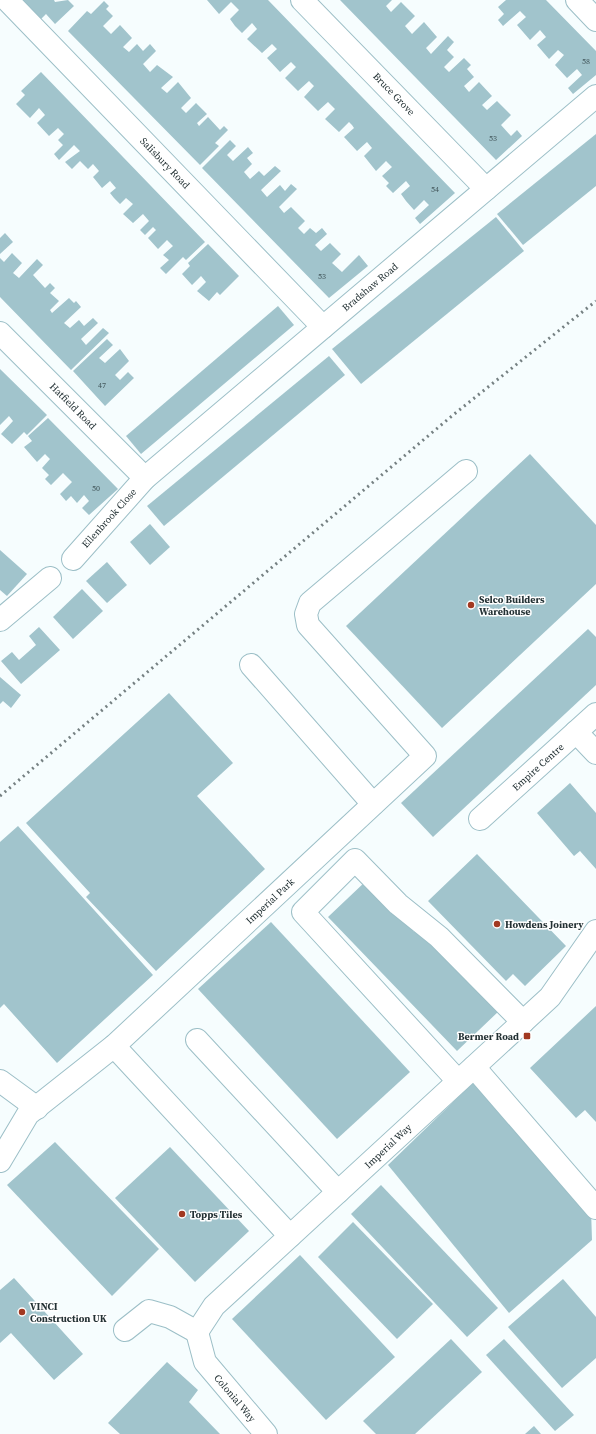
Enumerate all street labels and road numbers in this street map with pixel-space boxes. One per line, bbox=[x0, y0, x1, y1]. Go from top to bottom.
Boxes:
street label: Bruce Grove bbox=[370, 70, 418, 118]
street label: Salisbury Road bbox=[137, 135, 193, 192]
street label: Bradshaw Road bbox=[339, 260, 401, 314]
street label: Hatfield Road bbox=[47, 380, 99, 432]
street label: Ellenbrook Close bbox=[79, 485, 139, 551]
street label: Empire Centre bbox=[509, 740, 567, 794]
street label: Imperial Park bbox=[243, 875, 297, 927]
street label: Imperial Way bbox=[362, 1120, 415, 1171]
street label: Colonial Way bbox=[211, 1371, 259, 1425]

